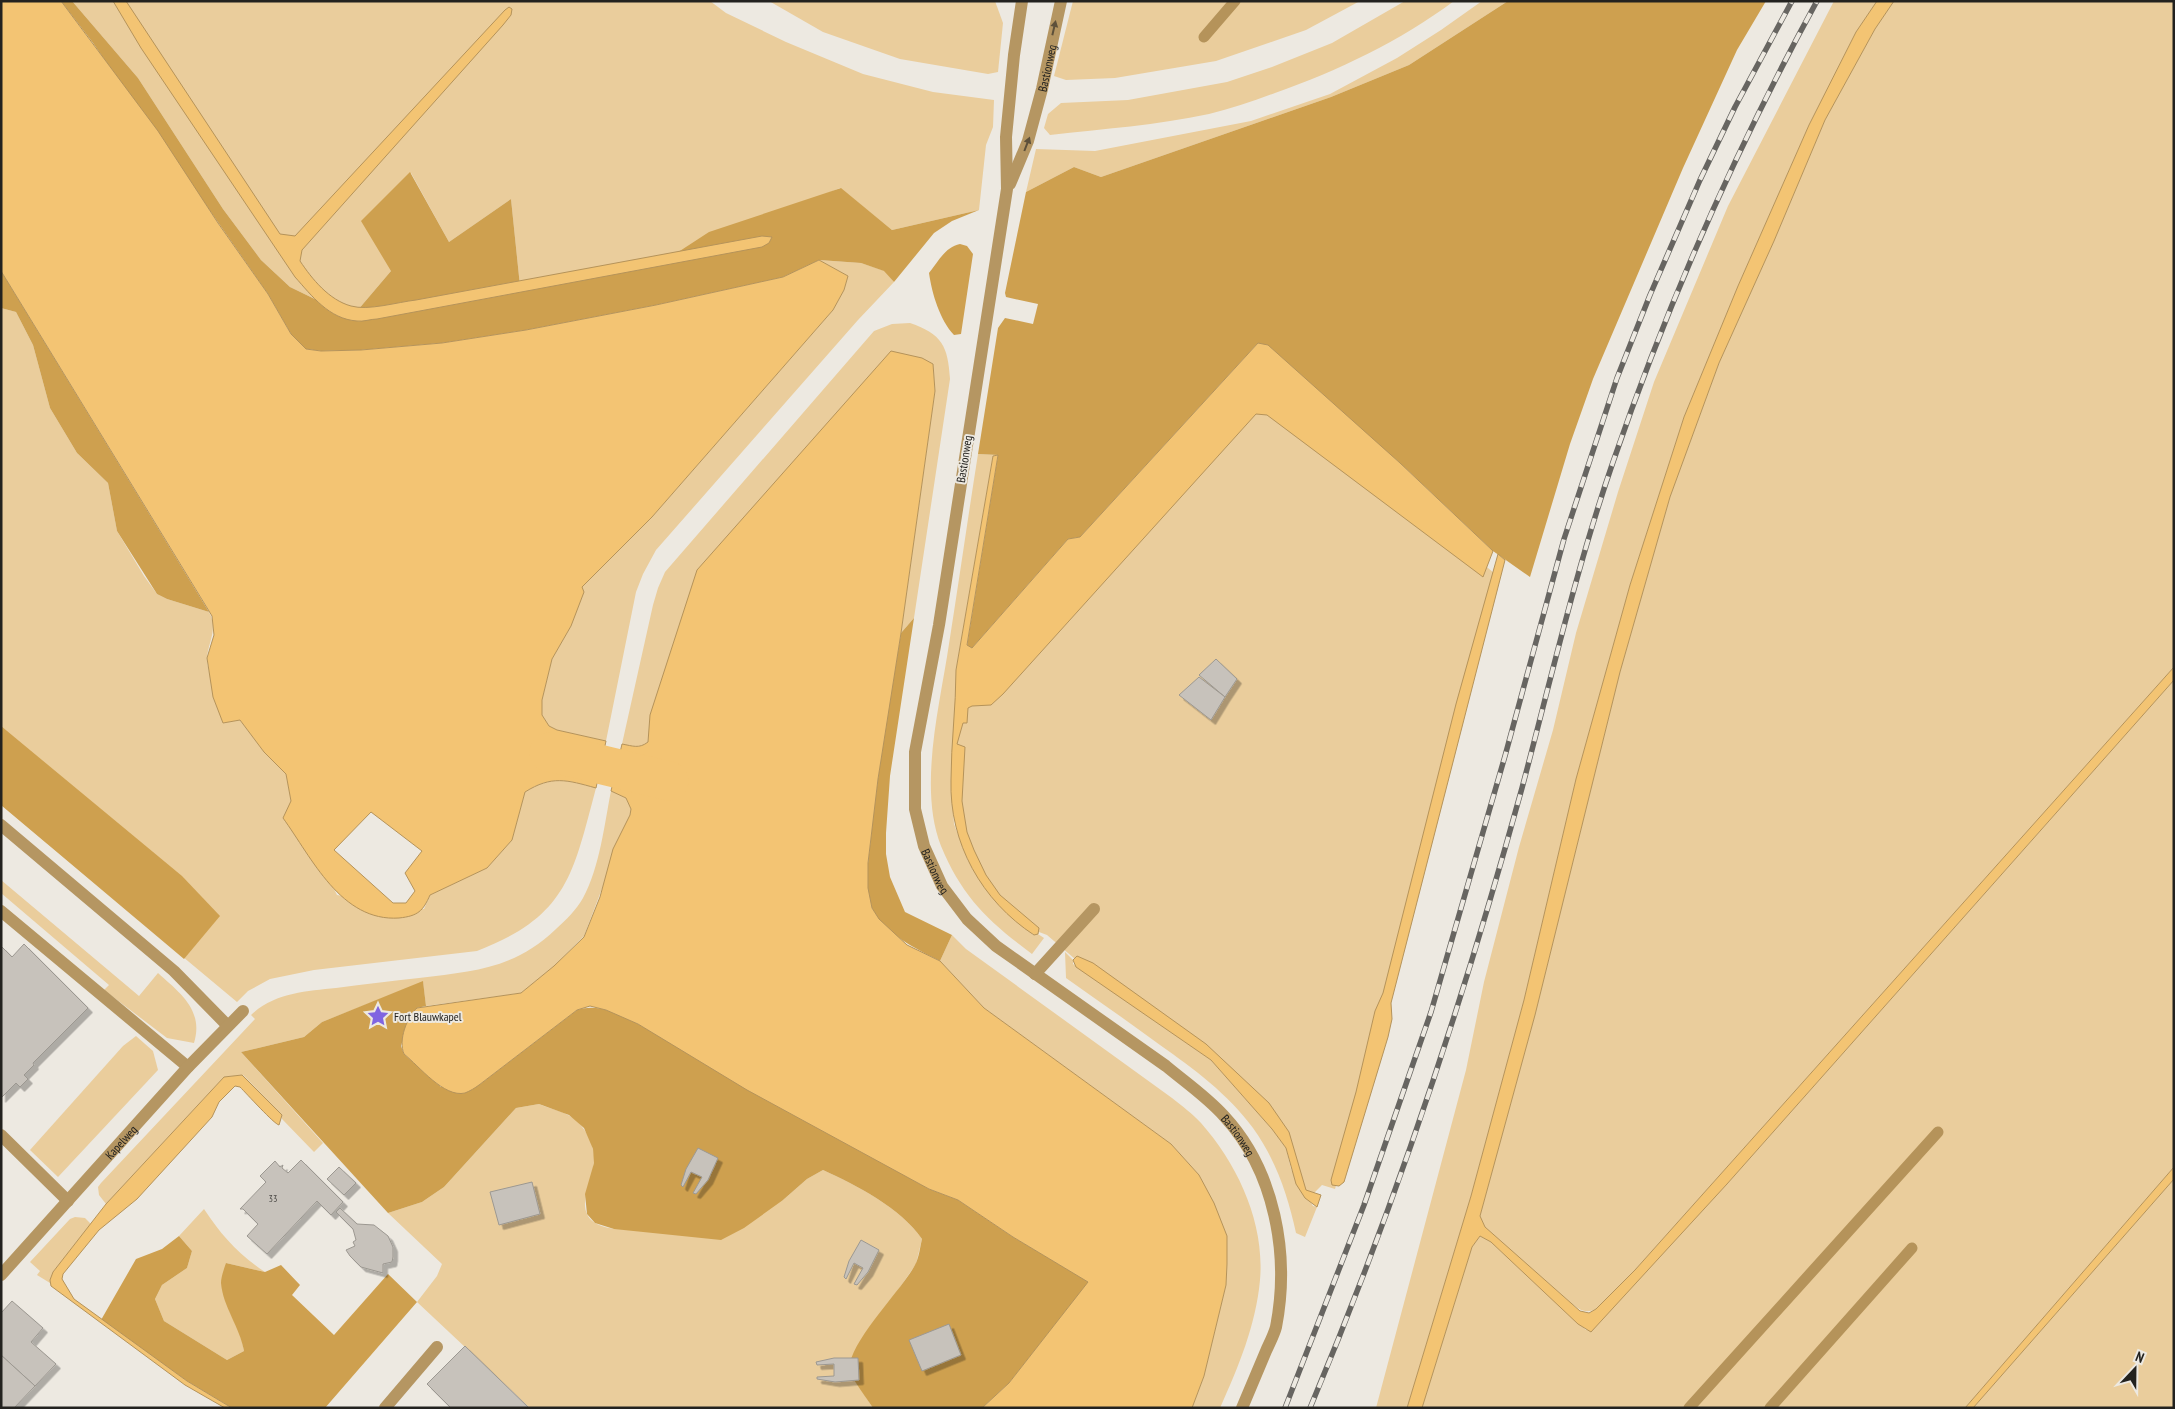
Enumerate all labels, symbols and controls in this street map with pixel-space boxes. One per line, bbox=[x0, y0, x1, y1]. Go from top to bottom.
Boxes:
one-way arrow bbox=[1051, 20, 1059, 36]
street label: Bastionweg bbox=[1034, 43, 1059, 93]
one-way arrow bbox=[1023, 137, 1031, 151]
street label: Bastionweg bbox=[953, 434, 975, 484]
street label: Bastionweg bbox=[919, 846, 953, 897]
place icon: Fort Blauwkapel bbox=[365, 1003, 391, 1029]
place label: Fort Blauwkapel bbox=[394, 1009, 462, 1024]
street label: Bastionweg bbox=[1218, 1111, 1258, 1158]
street label: Kapelweg bbox=[102, 1122, 140, 1162]
house number: 33 bbox=[269, 1192, 278, 1205]
north arrow bbox=[2110, 1344, 2160, 1394]
text: N bbox=[2133, 1347, 2147, 1367]

